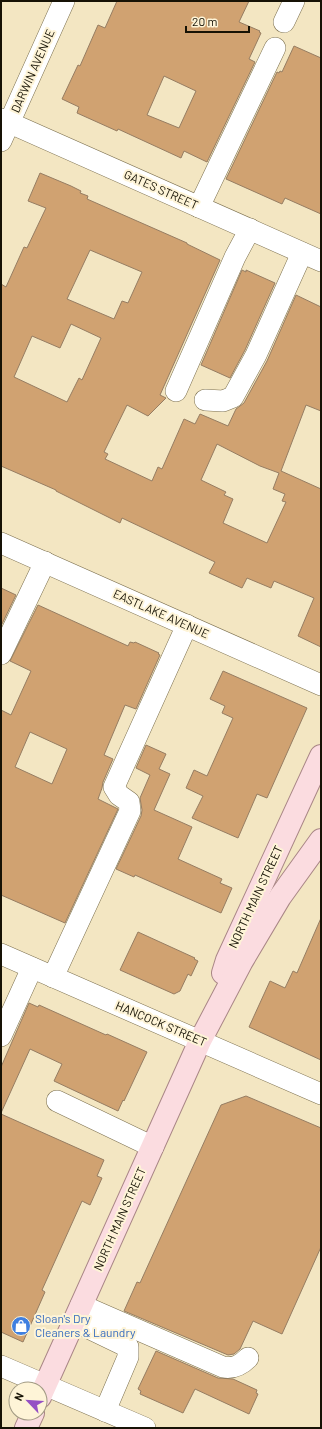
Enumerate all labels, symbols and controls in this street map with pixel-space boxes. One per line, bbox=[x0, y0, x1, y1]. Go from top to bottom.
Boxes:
scale bar bbox=[186, 8, 249, 34]
text: 20 m bbox=[192, 14, 218, 28]
street label: DARWIN AVENUE bbox=[7, 27, 57, 114]
street label: GATES STREET bbox=[122, 166, 201, 212]
street label: EASTLAKE AVENUE bbox=[111, 586, 211, 640]
street label: NORTH MAIN STREET bbox=[225, 843, 285, 950]
street label: HANCOCK STREET bbox=[114, 998, 209, 1049]
street label: NORTH MAIN STREET bbox=[90, 1165, 148, 1272]
place label: Sloan's Dry Cleaners & Laundry bbox=[35, 1311, 136, 1339]
shop icon: Sloan's Dry Cleaners & Laundry bbox=[10, 1315, 32, 1337]
north arrow bbox=[8, 1381, 48, 1421]
text: N bbox=[11, 1390, 26, 1403]

